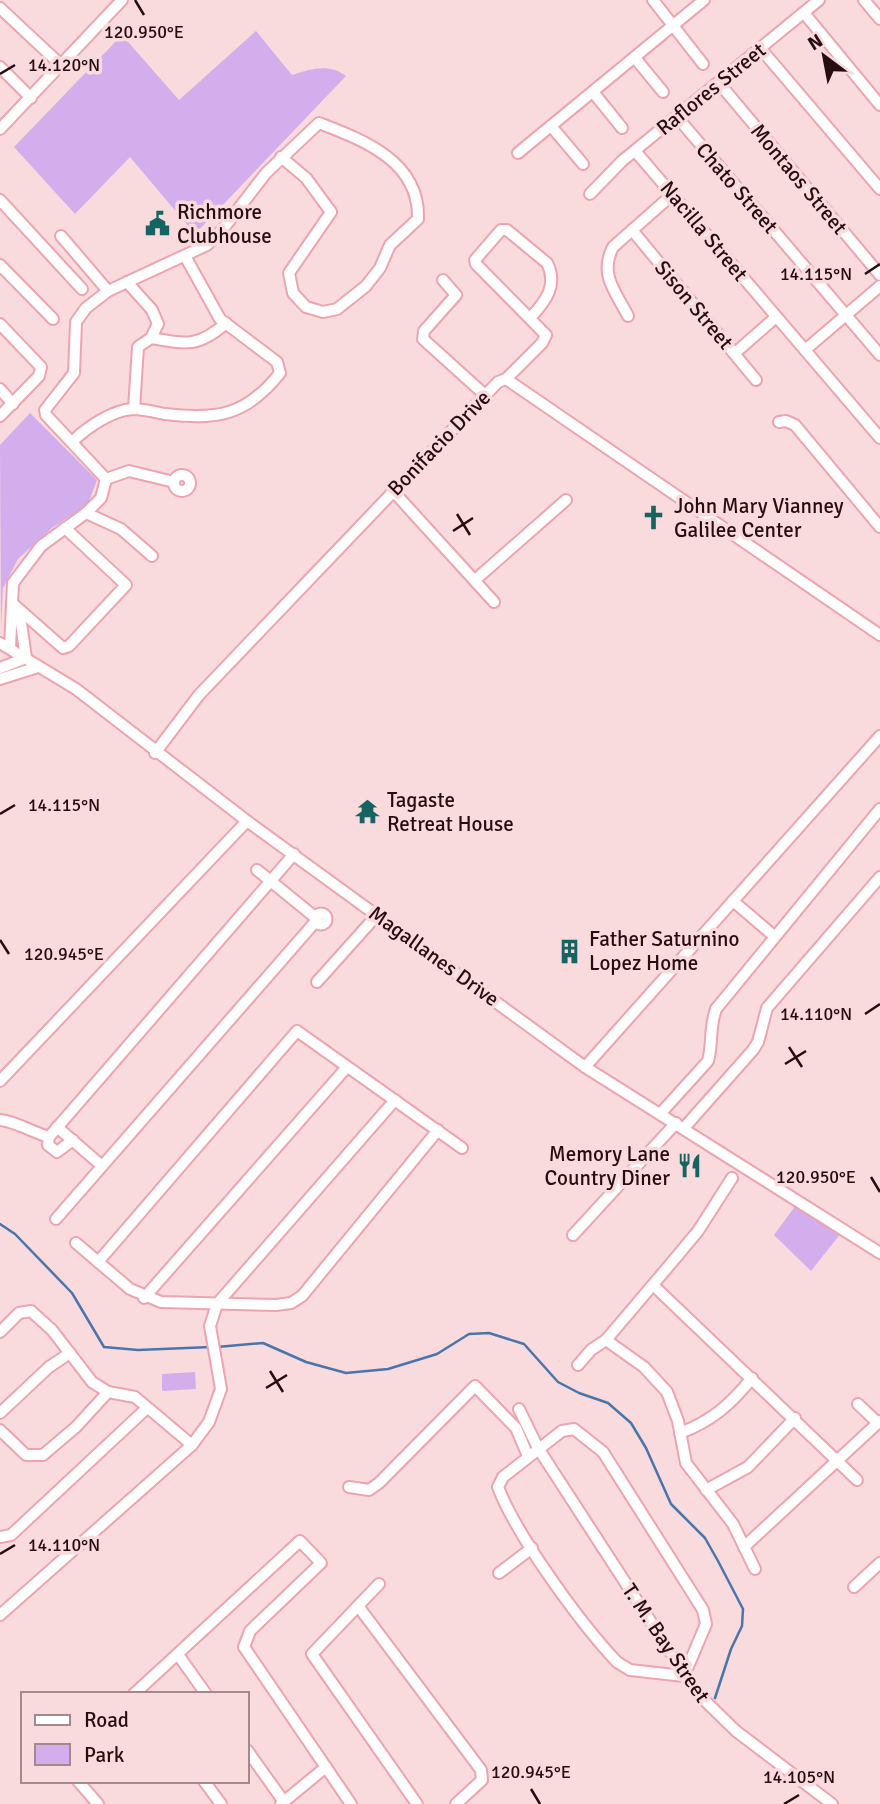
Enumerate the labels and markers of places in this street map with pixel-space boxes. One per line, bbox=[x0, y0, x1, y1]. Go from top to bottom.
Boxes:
place label: Richmore Clubhouse bbox=[177, 199, 272, 249]
public building icon: Richmore Clubhouse bbox=[143, 210, 171, 238]
place label: John Mary Vianney Galilee Center bbox=[674, 493, 844, 543]
church icon: John Mary Vianney Galilee Center bbox=[640, 504, 668, 532]
place label: Tagaste Retreat House bbox=[387, 787, 514, 837]
temple icon: Tagaste Retreat House bbox=[353, 798, 381, 826]
place label: Father Saturnino Lopez Home bbox=[589, 926, 740, 976]
building icon: Father Saturnino Lopez Home bbox=[555, 937, 583, 965]
place label: Memory Lane Country Diner bbox=[545, 1141, 670, 1191]
restaurant icon: Memory Lane Country Diner bbox=[676, 1152, 704, 1180]

